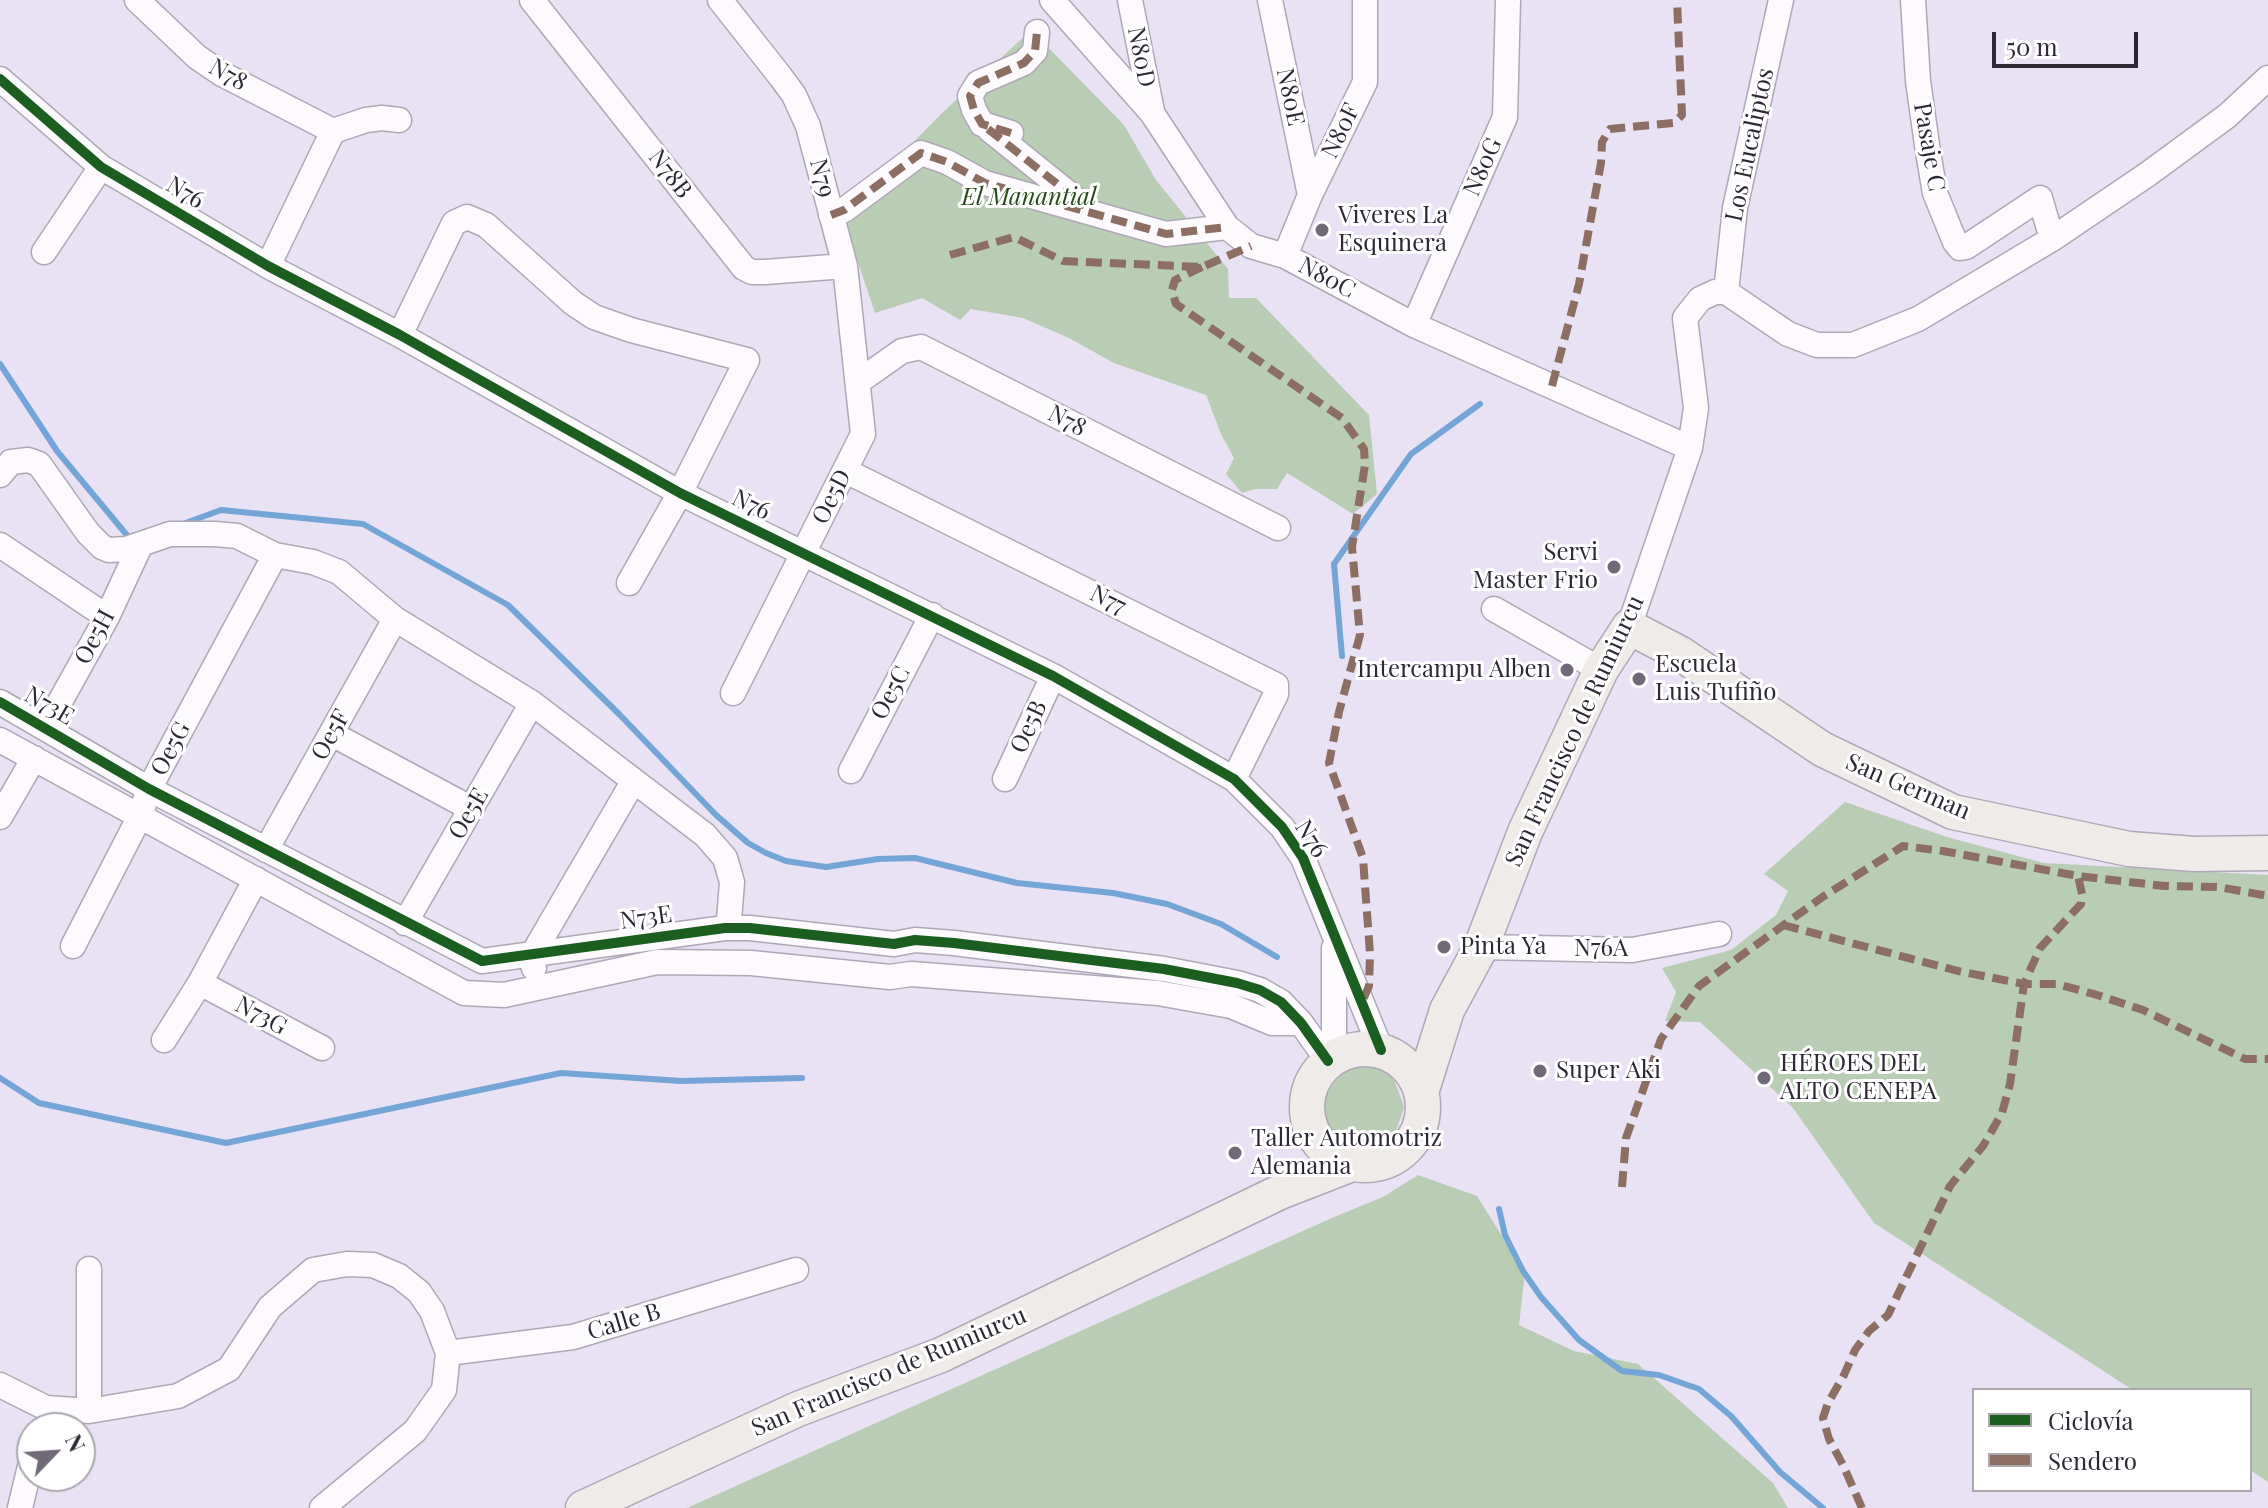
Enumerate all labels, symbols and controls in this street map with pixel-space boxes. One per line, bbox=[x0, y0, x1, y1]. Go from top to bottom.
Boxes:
scale bar bbox=[1996, 16, 2142, 66]
street label: N80D bbox=[1121, 24, 1161, 90]
text: 50 m bbox=[2006, 30, 2058, 62]
street label: N78 bbox=[204, 53, 252, 97]
street label: N80E bbox=[1270, 65, 1310, 129]
street label: Los Eucaliptos bbox=[1720, 66, 1780, 224]
street label: N80F bbox=[1315, 99, 1367, 163]
street label: Pasaje C bbox=[1907, 100, 1951, 194]
street label: N80G bbox=[1458, 133, 1508, 201]
street label: N78B bbox=[642, 144, 698, 204]
street label: N79 bbox=[803, 155, 841, 201]
street label: N76 bbox=[161, 171, 209, 215]
park label: El Manantial bbox=[961, 184, 1097, 212]
place label: Viveres La Esquinera bbox=[1338, 202, 1448, 258]
marker: Viveres La Esquinera bbox=[1313, 221, 1331, 239]
street label: N80C bbox=[1294, 251, 1360, 305]
street label: N78 bbox=[1043, 399, 1091, 443]
street label: Oe5D bbox=[806, 465, 858, 529]
street label: N76 bbox=[727, 483, 775, 527]
place label: Servi Master Frio bbox=[1473, 539, 1598, 595]
marker: Servi Master Frio bbox=[1605, 558, 1623, 576]
street label: N77 bbox=[1085, 579, 1131, 621]
street label: San Francisco de Rumiurcu bbox=[1499, 591, 1651, 871]
street label: Oe5H bbox=[69, 605, 121, 669]
place label: Escuela Luis Tufiño bbox=[1655, 651, 1776, 707]
place label: Intercampu Alben bbox=[1357, 656, 1551, 684]
street label: Oe5C bbox=[865, 661, 917, 725]
marker: Intercampu Alben bbox=[1558, 661, 1576, 679]
marker: Escuela Luis Tufiño bbox=[1630, 670, 1648, 688]
street label: N73E bbox=[19, 680, 79, 732]
street label: Oe5B bbox=[1004, 696, 1054, 758]
street label: Oe5F bbox=[305, 705, 357, 765]
street label: Oe5G bbox=[145, 717, 197, 781]
street label: San German bbox=[1841, 748, 1975, 826]
street label: Oe5E bbox=[443, 783, 495, 845]
street label: N76 bbox=[1288, 815, 1334, 863]
street label: N73E bbox=[618, 900, 674, 936]
place label: Pinta Ya bbox=[1460, 933, 1546, 961]
street label: N76A bbox=[1574, 935, 1628, 963]
marker: Pinta Ya bbox=[1435, 938, 1453, 956]
street label: N73G bbox=[230, 991, 292, 1041]
place label: HÉROES DEL ALTO CENEPA bbox=[1780, 1050, 1937, 1106]
place label: Super Aki bbox=[1556, 1057, 1661, 1085]
marker: Super Aki bbox=[1531, 1062, 1549, 1080]
marker: HÉROES DEL ALTO CENEPA bbox=[1755, 1069, 1773, 1087]
place label: Taller Automotriz Alemania bbox=[1251, 1125, 1442, 1181]
marker: Taller Automotriz Alemania bbox=[1226, 1144, 1244, 1162]
street label: Calle B bbox=[584, 1297, 664, 1347]
street label: San Francisco de Rumiurcu bbox=[747, 1301, 1031, 1443]
legend bbox=[1972, 1388, 2252, 1492]
text: Ciclovía bbox=[2048, 1404, 2134, 1436]
north arrow bbox=[16, 1412, 96, 1492]
text: N bbox=[59, 1429, 93, 1456]
text: Sendero bbox=[2048, 1444, 2137, 1476]

